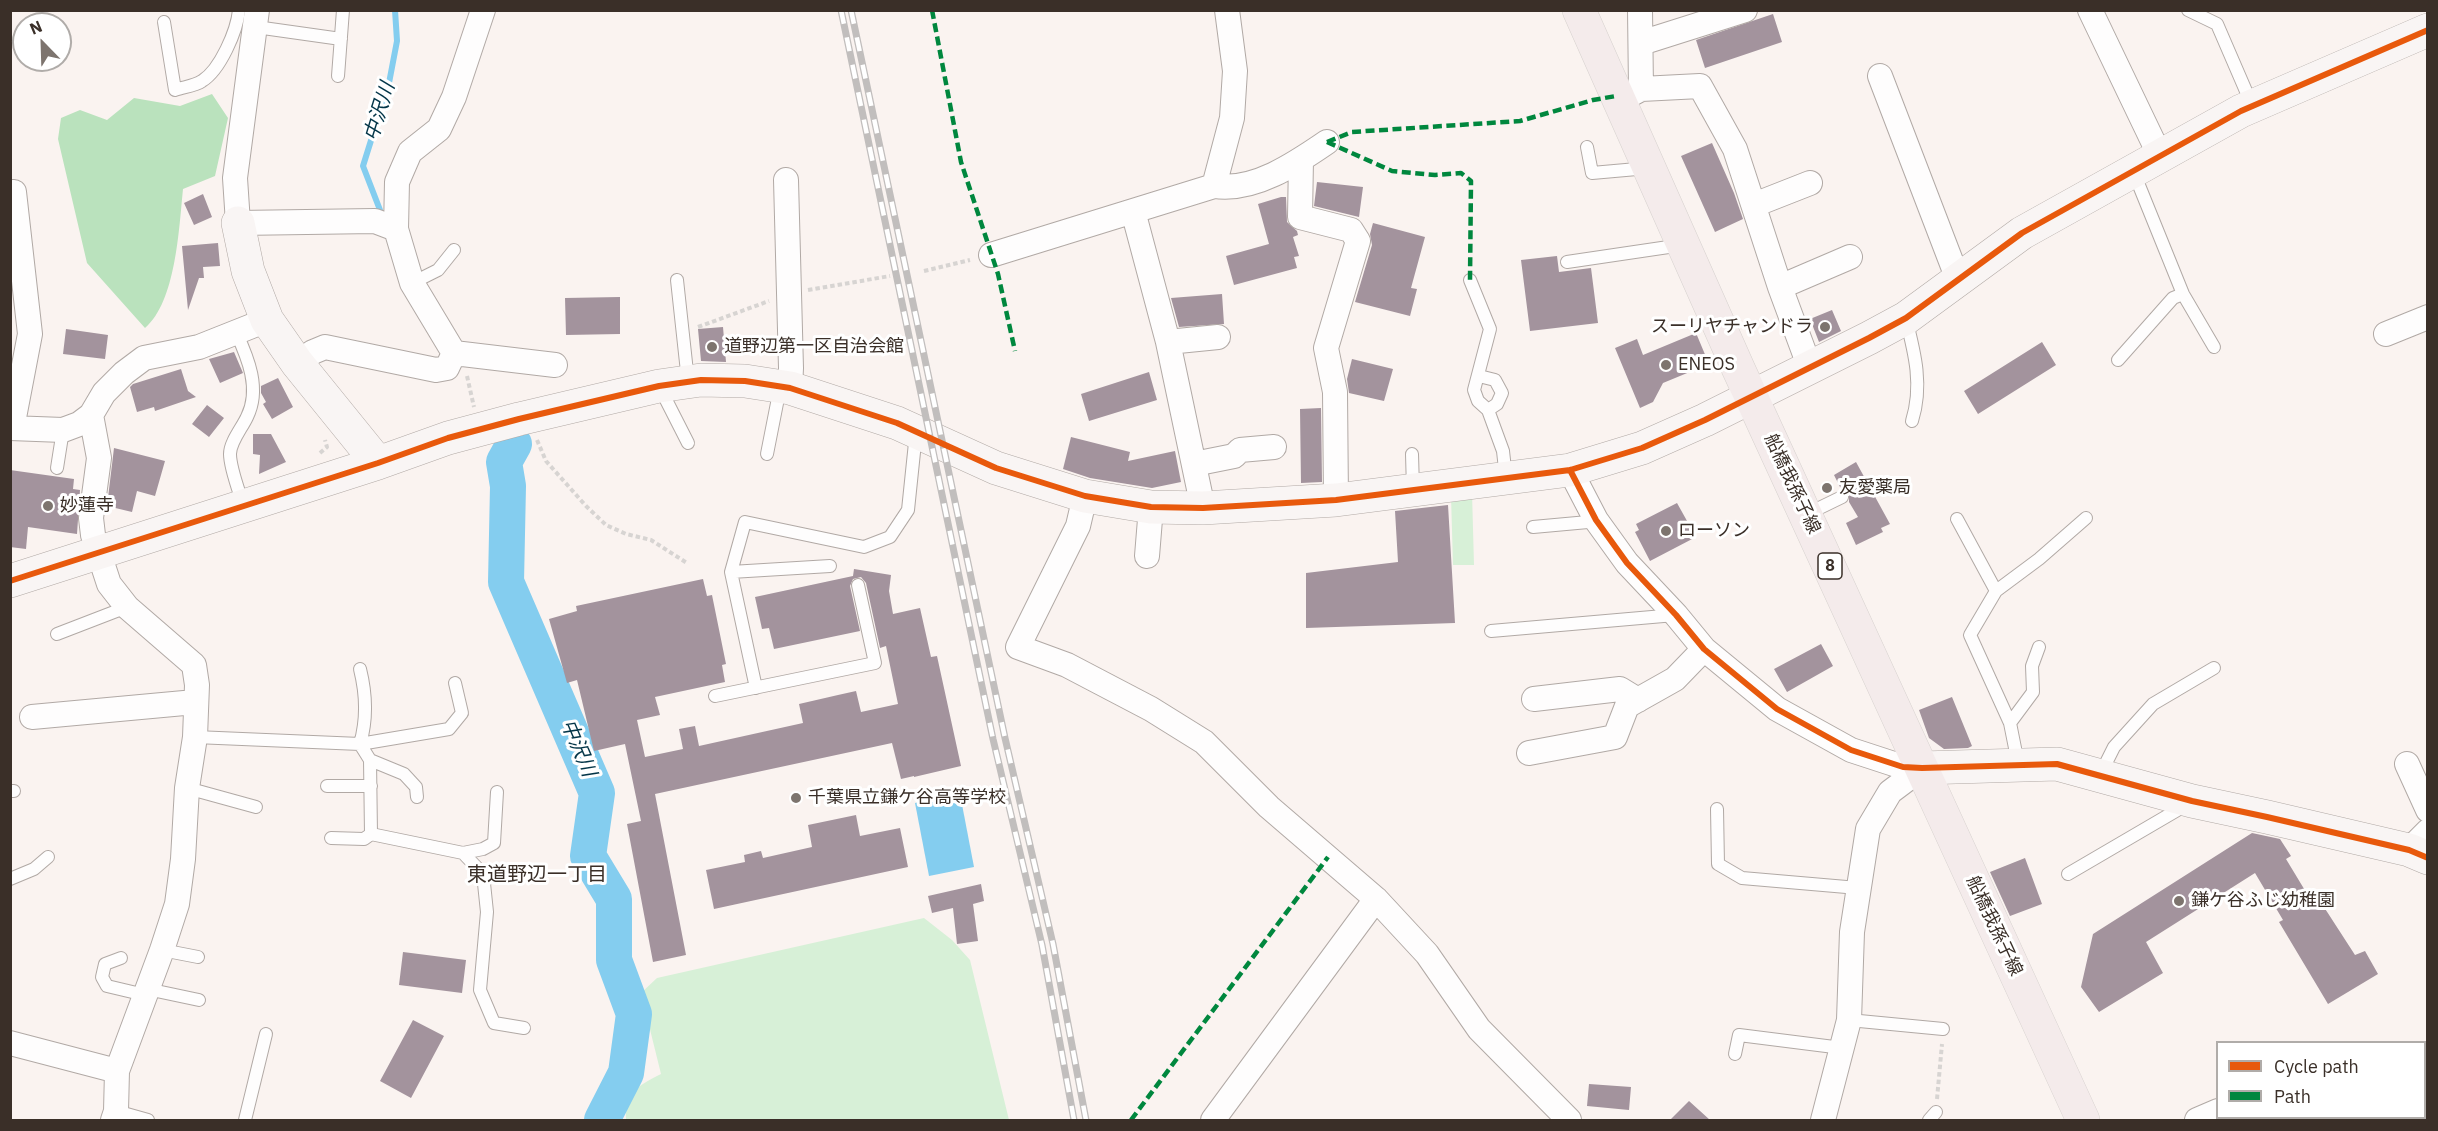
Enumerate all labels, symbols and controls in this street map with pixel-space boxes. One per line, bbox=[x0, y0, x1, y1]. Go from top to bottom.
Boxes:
north arrow bbox=[12, 12, 72, 72]
text: N bbox=[27, 16, 45, 39]
water label: 中沢川 bbox=[360, 80, 400, 144]
place label: スーリヤチャンドラ bbox=[1651, 316, 1813, 338]
marker: スーリヤチャンドラ bbox=[1818, 320, 1832, 334]
place label: 道野辺第一区自治会館 bbox=[724, 336, 904, 358]
marker: 道野辺第一区自治会館 bbox=[705, 340, 719, 354]
place label: ENEOS bbox=[1678, 354, 1735, 376]
marker: ENEOS bbox=[1659, 358, 1673, 372]
street label: 船橋我孫子線 bbox=[1759, 430, 1825, 538]
place label: 友愛薬局 bbox=[1839, 477, 1911, 499]
marker: 友愛薬局 bbox=[1820, 481, 1834, 495]
place label: 妙蓮寺 bbox=[60, 495, 114, 517]
marker: 妙蓮寺 bbox=[41, 499, 55, 513]
place label: ローソン bbox=[1678, 520, 1750, 542]
marker: ローソン bbox=[1659, 524, 1673, 538]
road number: 8 bbox=[1818, 553, 1842, 579]
water label: 中沢川 bbox=[555, 716, 601, 780]
place label: 千葉県立鎌ケ谷高等学校 bbox=[808, 787, 1006, 809]
marker: 千葉県立鎌ケ谷高等学校 bbox=[789, 791, 803, 805]
district label: 東道野辺一丁目 bbox=[467, 863, 607, 887]
street label: 船橋我孫子線 bbox=[1961, 872, 2027, 980]
place label: 鎌ケ谷ふじ幼稚園 bbox=[2191, 890, 2335, 912]
marker: 鎌ケ谷ふじ幼稚園 bbox=[2172, 894, 2186, 908]
legend bbox=[2216, 1041, 2426, 1119]
text: Cycle path bbox=[2274, 1055, 2359, 1078]
text: Path bbox=[2274, 1085, 2311, 1108]

